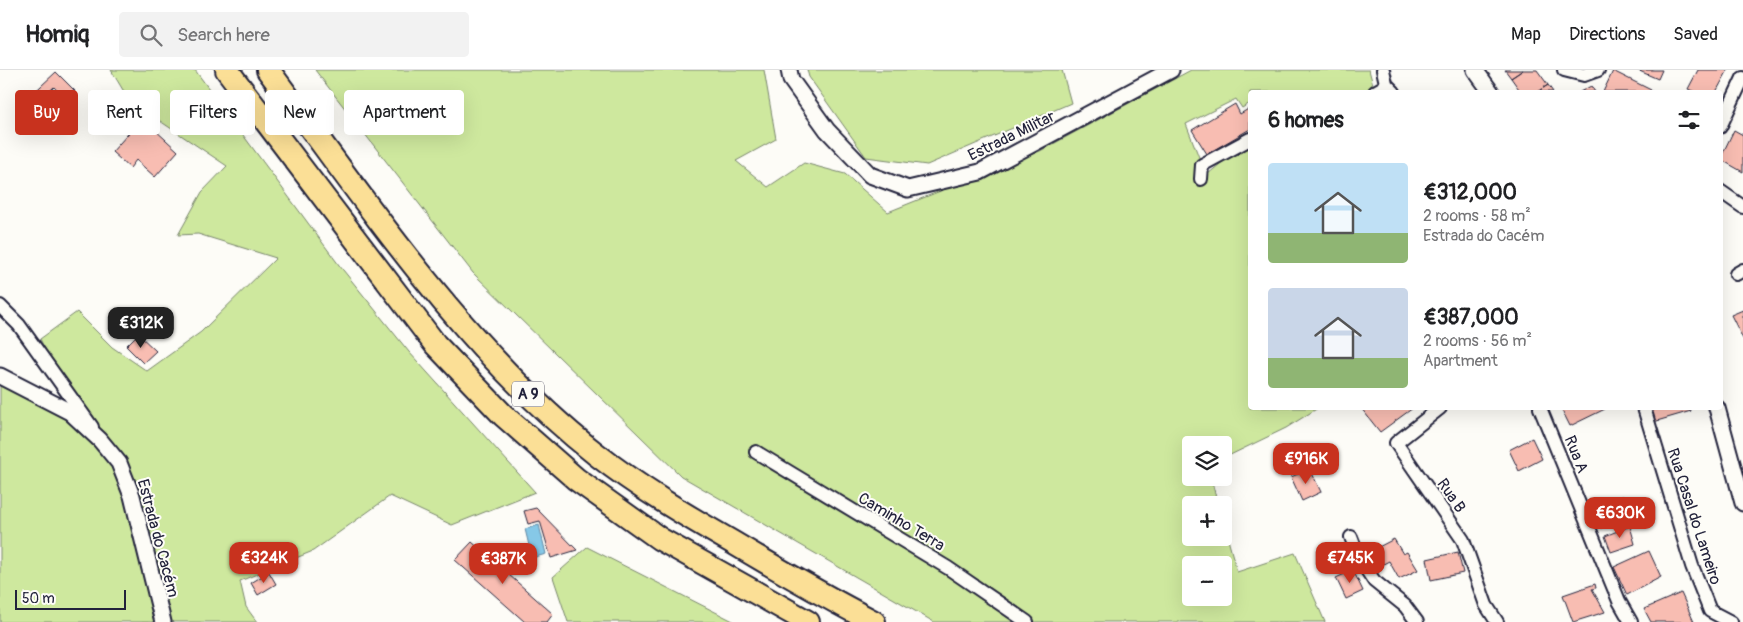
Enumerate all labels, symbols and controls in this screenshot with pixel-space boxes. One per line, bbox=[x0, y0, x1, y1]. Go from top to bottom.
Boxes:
search box bbox=[119, 12, 469, 57]
text: Homiq bbox=[25, 20, 89, 49]
icon: search bbox=[137, 21, 165, 49]
text: Search here bbox=[177, 23, 270, 47]
text: Map bbox=[1511, 23, 1541, 46]
text: Directions bbox=[1569, 23, 1645, 46]
text: Saved bbox=[1673, 23, 1718, 46]
chip: Buy bbox=[15, 90, 78, 135]
chip: Rent bbox=[88, 90, 160, 135]
chip: Filters bbox=[170, 90, 255, 135]
chip: New bbox=[265, 90, 334, 135]
chip: Apartment bbox=[344, 90, 464, 135]
street label: Estrada Militar bbox=[965, 106, 1059, 166]
icon: filters bbox=[1675, 106, 1703, 134]
text: 6 homes bbox=[1268, 107, 1344, 134]
text: €312,000 bbox=[1423, 179, 1517, 206]
icon: home bbox=[1308, 183, 1368, 243]
text: 2 rooms · 58 m² bbox=[1423, 206, 1531, 226]
text: Estrada do Cacém bbox=[1423, 226, 1545, 246]
text: €387,000 bbox=[1423, 304, 1519, 331]
pin: €312K bbox=[106, 306, 176, 349]
icon: home bbox=[1308, 308, 1368, 368]
text: €312K bbox=[119, 313, 163, 333]
text: 2 rooms · 56 m² bbox=[1423, 331, 1532, 351]
text: Apartment bbox=[1423, 351, 1498, 371]
road number: A 9 bbox=[512, 382, 544, 406]
street label: Rua A bbox=[1560, 433, 1593, 476]
map controls bbox=[1182, 436, 1232, 606]
button: layers bbox=[1182, 436, 1232, 486]
pin: €916K bbox=[1271, 442, 1341, 485]
street label: Rua Casal do Lameiro bbox=[1663, 446, 1726, 587]
text: €916K bbox=[1284, 449, 1328, 469]
street label: Rua B bbox=[1432, 475, 1470, 517]
street label: Estrada do Cacém bbox=[133, 477, 183, 600]
street label: Caminho Terra bbox=[855, 488, 948, 556]
button: + bbox=[1182, 496, 1232, 546]
pin: €630K bbox=[1585, 496, 1655, 539]
text: €630K bbox=[1595, 503, 1645, 523]
pin: €324K bbox=[229, 542, 299, 584]
pin: €387K bbox=[468, 542, 538, 585]
pin: €745K bbox=[1315, 542, 1385, 584]
text: €324K bbox=[240, 548, 288, 568]
text: €745K bbox=[1327, 548, 1373, 568]
text: €387K bbox=[480, 549, 526, 569]
button: − bbox=[1182, 556, 1232, 606]
scale bar bbox=[15, 587, 126, 610]
text: 50 m bbox=[22, 590, 55, 607]

